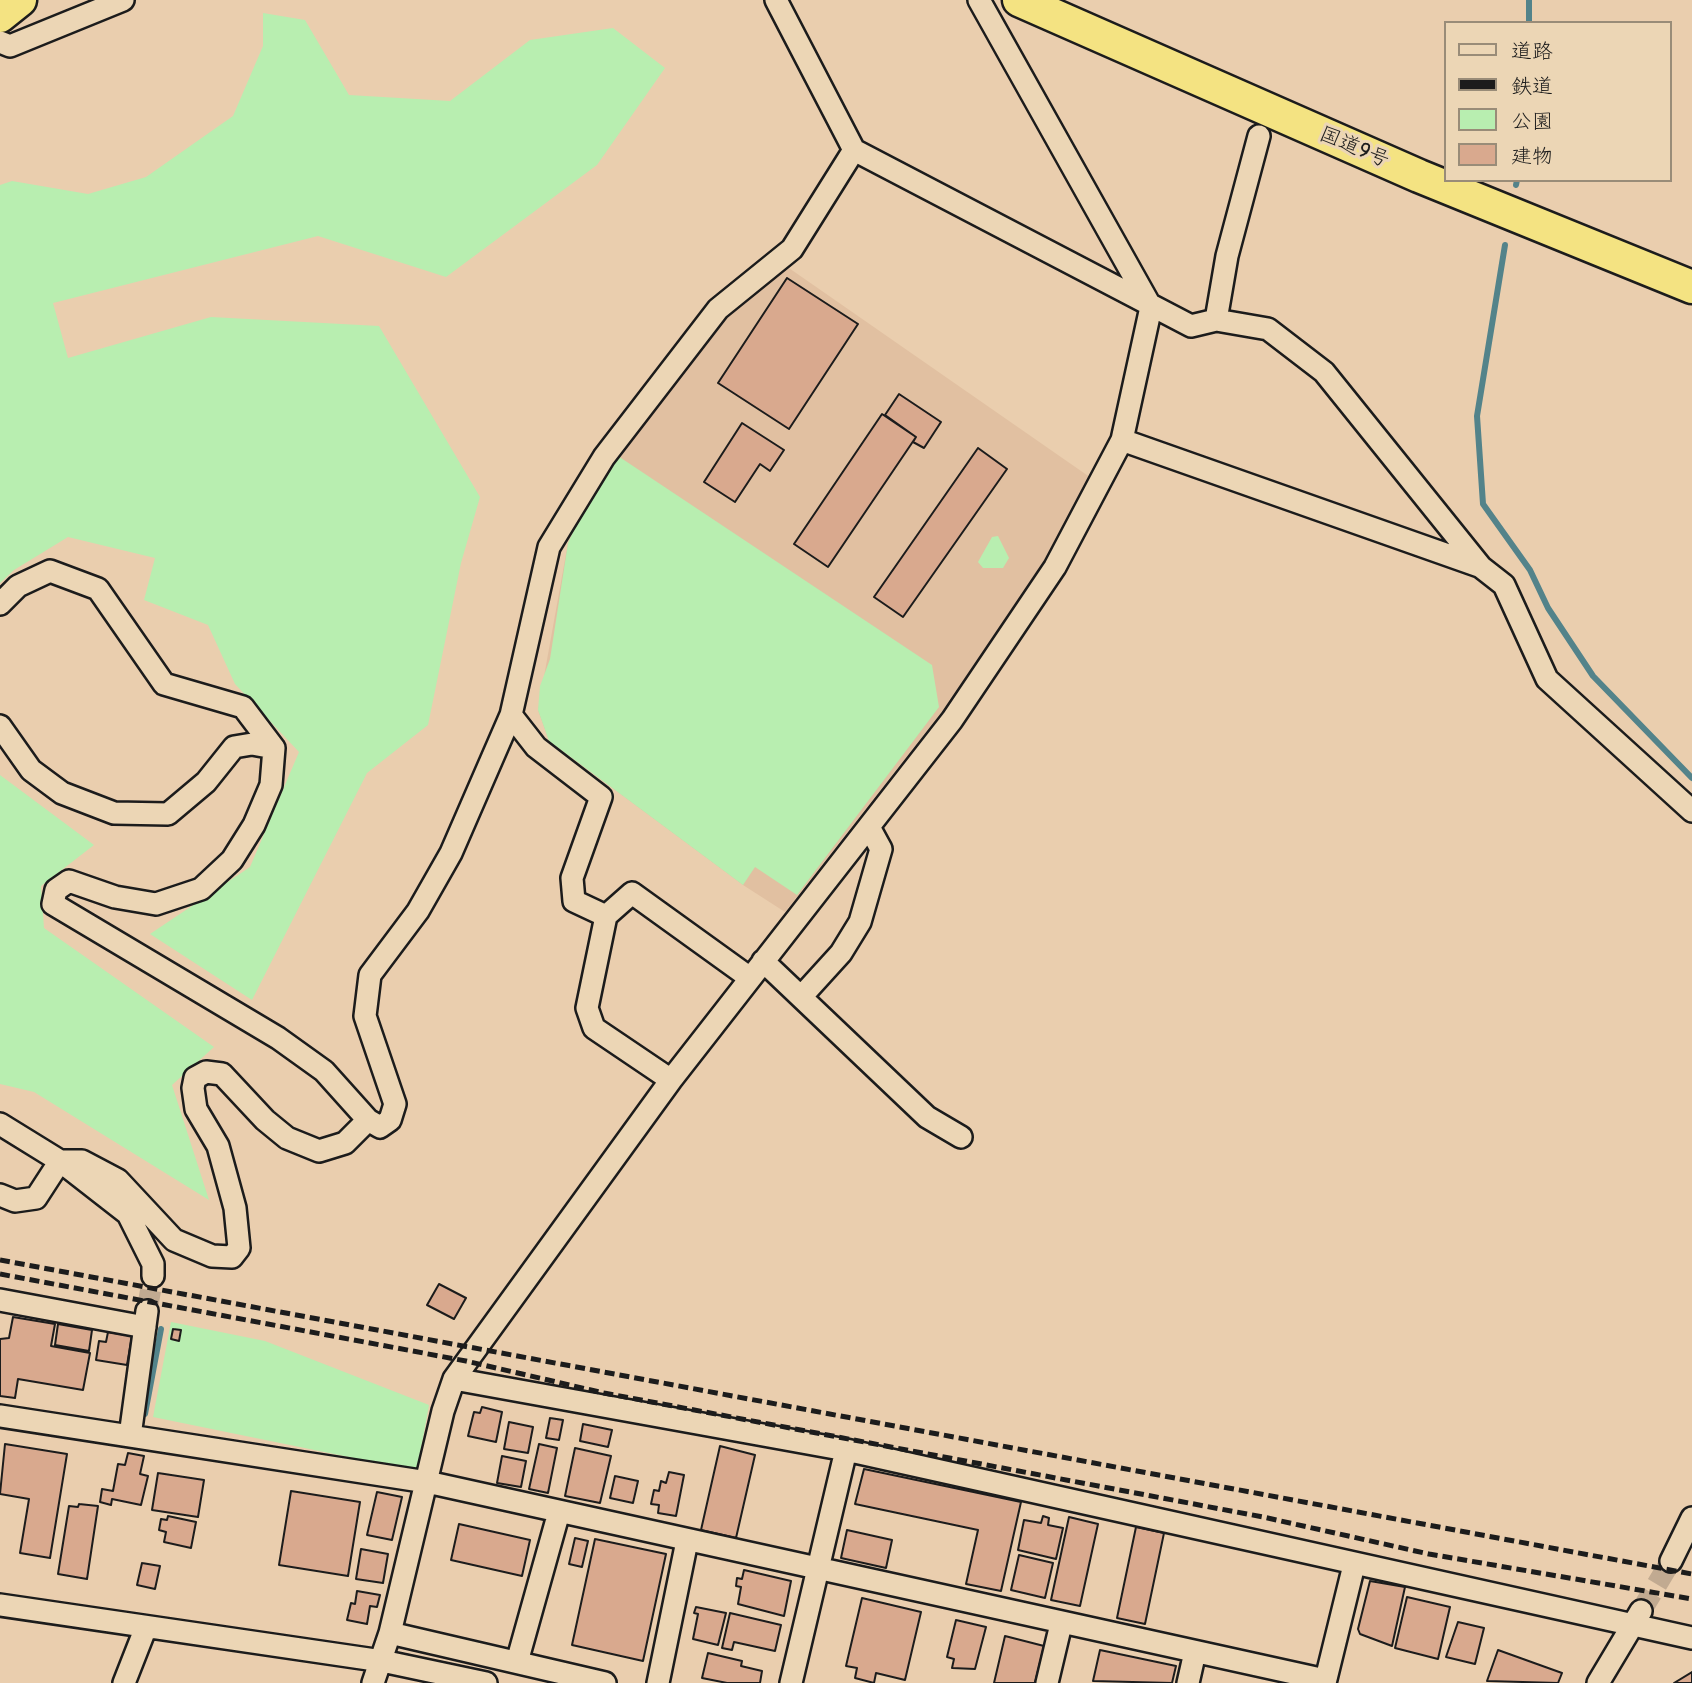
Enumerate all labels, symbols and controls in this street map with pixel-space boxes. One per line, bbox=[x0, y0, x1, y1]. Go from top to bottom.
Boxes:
legend bbox=[1444, 21, 1671, 182]
text: 道路 bbox=[1511, 38, 1553, 65]
text: 鉄道 bbox=[1511, 73, 1553, 100]
text: 公園 bbox=[1511, 108, 1553, 135]
street label: 国道9号 bbox=[1315, 122, 1393, 174]
text: 建物 bbox=[1511, 143, 1553, 170]

